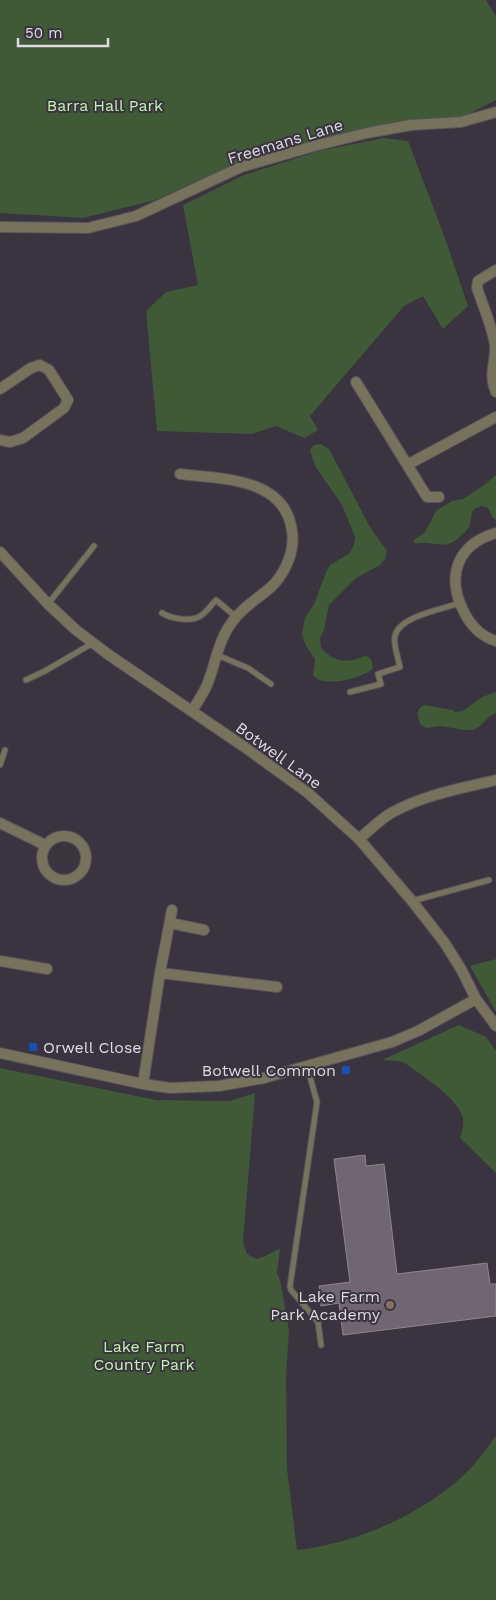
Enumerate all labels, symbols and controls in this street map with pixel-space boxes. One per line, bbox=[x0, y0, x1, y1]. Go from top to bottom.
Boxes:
scale bar bbox=[18, 15, 108, 47]
text: 50 m bbox=[25, 24, 62, 42]
park label: Barra Hall Park bbox=[47, 96, 163, 115]
street label: Freemans Lane bbox=[225, 115, 345, 168]
street label: Botwell Lane bbox=[232, 718, 325, 793]
place label: Orwell Close bbox=[43, 1038, 142, 1057]
marker: Orwell Close bbox=[27, 1041, 39, 1053]
place label: Botwell Common bbox=[202, 1061, 336, 1080]
marker: Botwell Common bbox=[340, 1064, 352, 1076]
place label: Lake Farm Park Academy bbox=[270, 1287, 381, 1324]
marker: Lake Farm Park Academy bbox=[384, 1299, 396, 1311]
park label: Lake Farm Country Park bbox=[93, 1337, 195, 1374]

